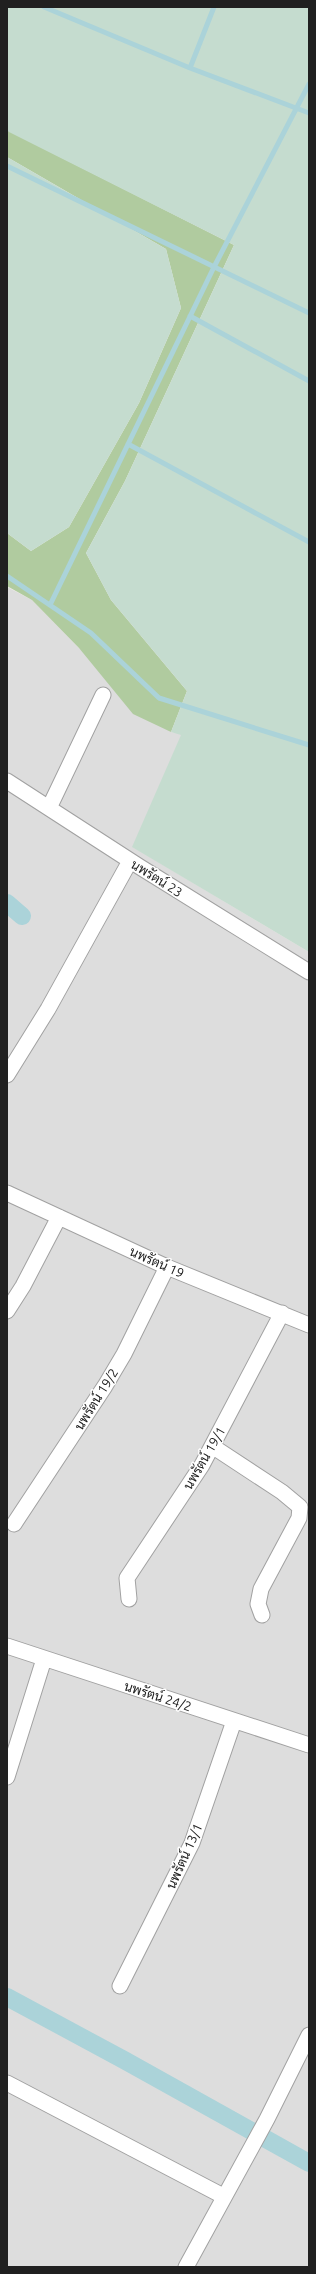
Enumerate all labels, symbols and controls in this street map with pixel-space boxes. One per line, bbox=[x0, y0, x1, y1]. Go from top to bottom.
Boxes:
street label: นพรัตน์ 23 bbox=[129, 855, 186, 899]
street label: นพรัตน์ 19 bbox=[128, 1242, 187, 1280]
street label: นพรัตน์ 19/2 bbox=[70, 1365, 120, 1432]
street label: นพรัตน์ 19/1 bbox=[179, 1423, 228, 1492]
street label: นพรัตน์ 24/2 bbox=[123, 1677, 194, 1713]
street label: นพรัตน์ 13/1 bbox=[162, 1820, 205, 1891]

